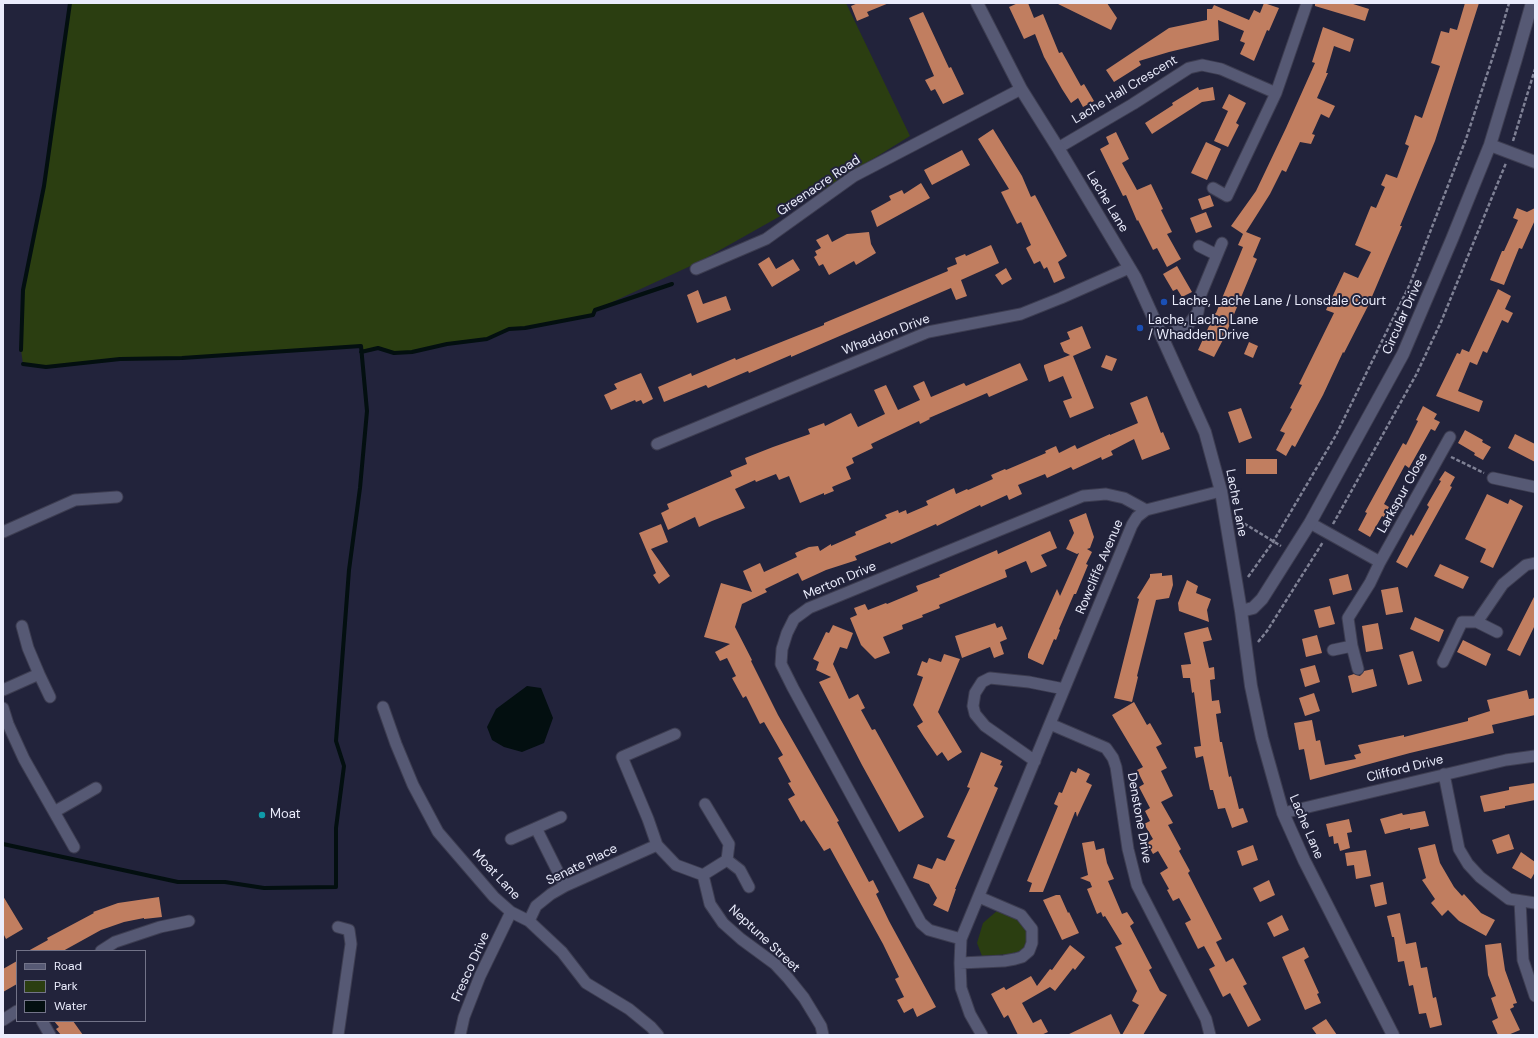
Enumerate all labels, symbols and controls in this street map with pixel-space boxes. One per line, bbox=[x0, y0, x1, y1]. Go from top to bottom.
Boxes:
street label: Lache Hall Crescent bbox=[1070, 52, 1180, 128]
street label: Greenacre Road bbox=[775, 152, 863, 220]
street label: Lache Lane bbox=[1083, 169, 1131, 235]
street label: Circular Drive bbox=[1379, 277, 1427, 357]
place label: Lache, Lache Lane / Lonsdale Court bbox=[1172, 294, 1386, 310]
marker: Lache, Lache Lane / Lonsdale Court bbox=[1159, 297, 1169, 307]
street label: Whaddon Drive bbox=[840, 311, 932, 359]
place label: Lache, Lache Lane / Whadden Drive bbox=[1148, 313, 1258, 344]
marker: Lache, Lache Lane / Whadden Drive bbox=[1135, 323, 1145, 333]
street label: Larkspur Close bbox=[1375, 450, 1431, 536]
street label: Lache Lane bbox=[1222, 468, 1250, 538]
street label: Rowcliffe Avenue bbox=[1073, 517, 1127, 617]
street label: Merton Drive bbox=[801, 559, 879, 603]
street label: Clifford Drive bbox=[1365, 752, 1445, 786]
street label: Denstone Drive bbox=[1123, 771, 1155, 865]
street label: Lache Lane bbox=[1285, 792, 1327, 862]
place label: Moat bbox=[270, 807, 301, 823]
marker: Moat bbox=[257, 810, 267, 820]
street label: Senate Place bbox=[544, 841, 620, 889]
street label: Moat Lane bbox=[469, 847, 523, 903]
street label: Neptune Street bbox=[725, 902, 803, 976]
street label: Fresco Drive bbox=[449, 930, 493, 1004]
legend bbox=[16, 950, 146, 1022]
text: Road bbox=[54, 958, 82, 974]
text: Park bbox=[54, 978, 78, 994]
text: Water bbox=[54, 998, 87, 1014]

